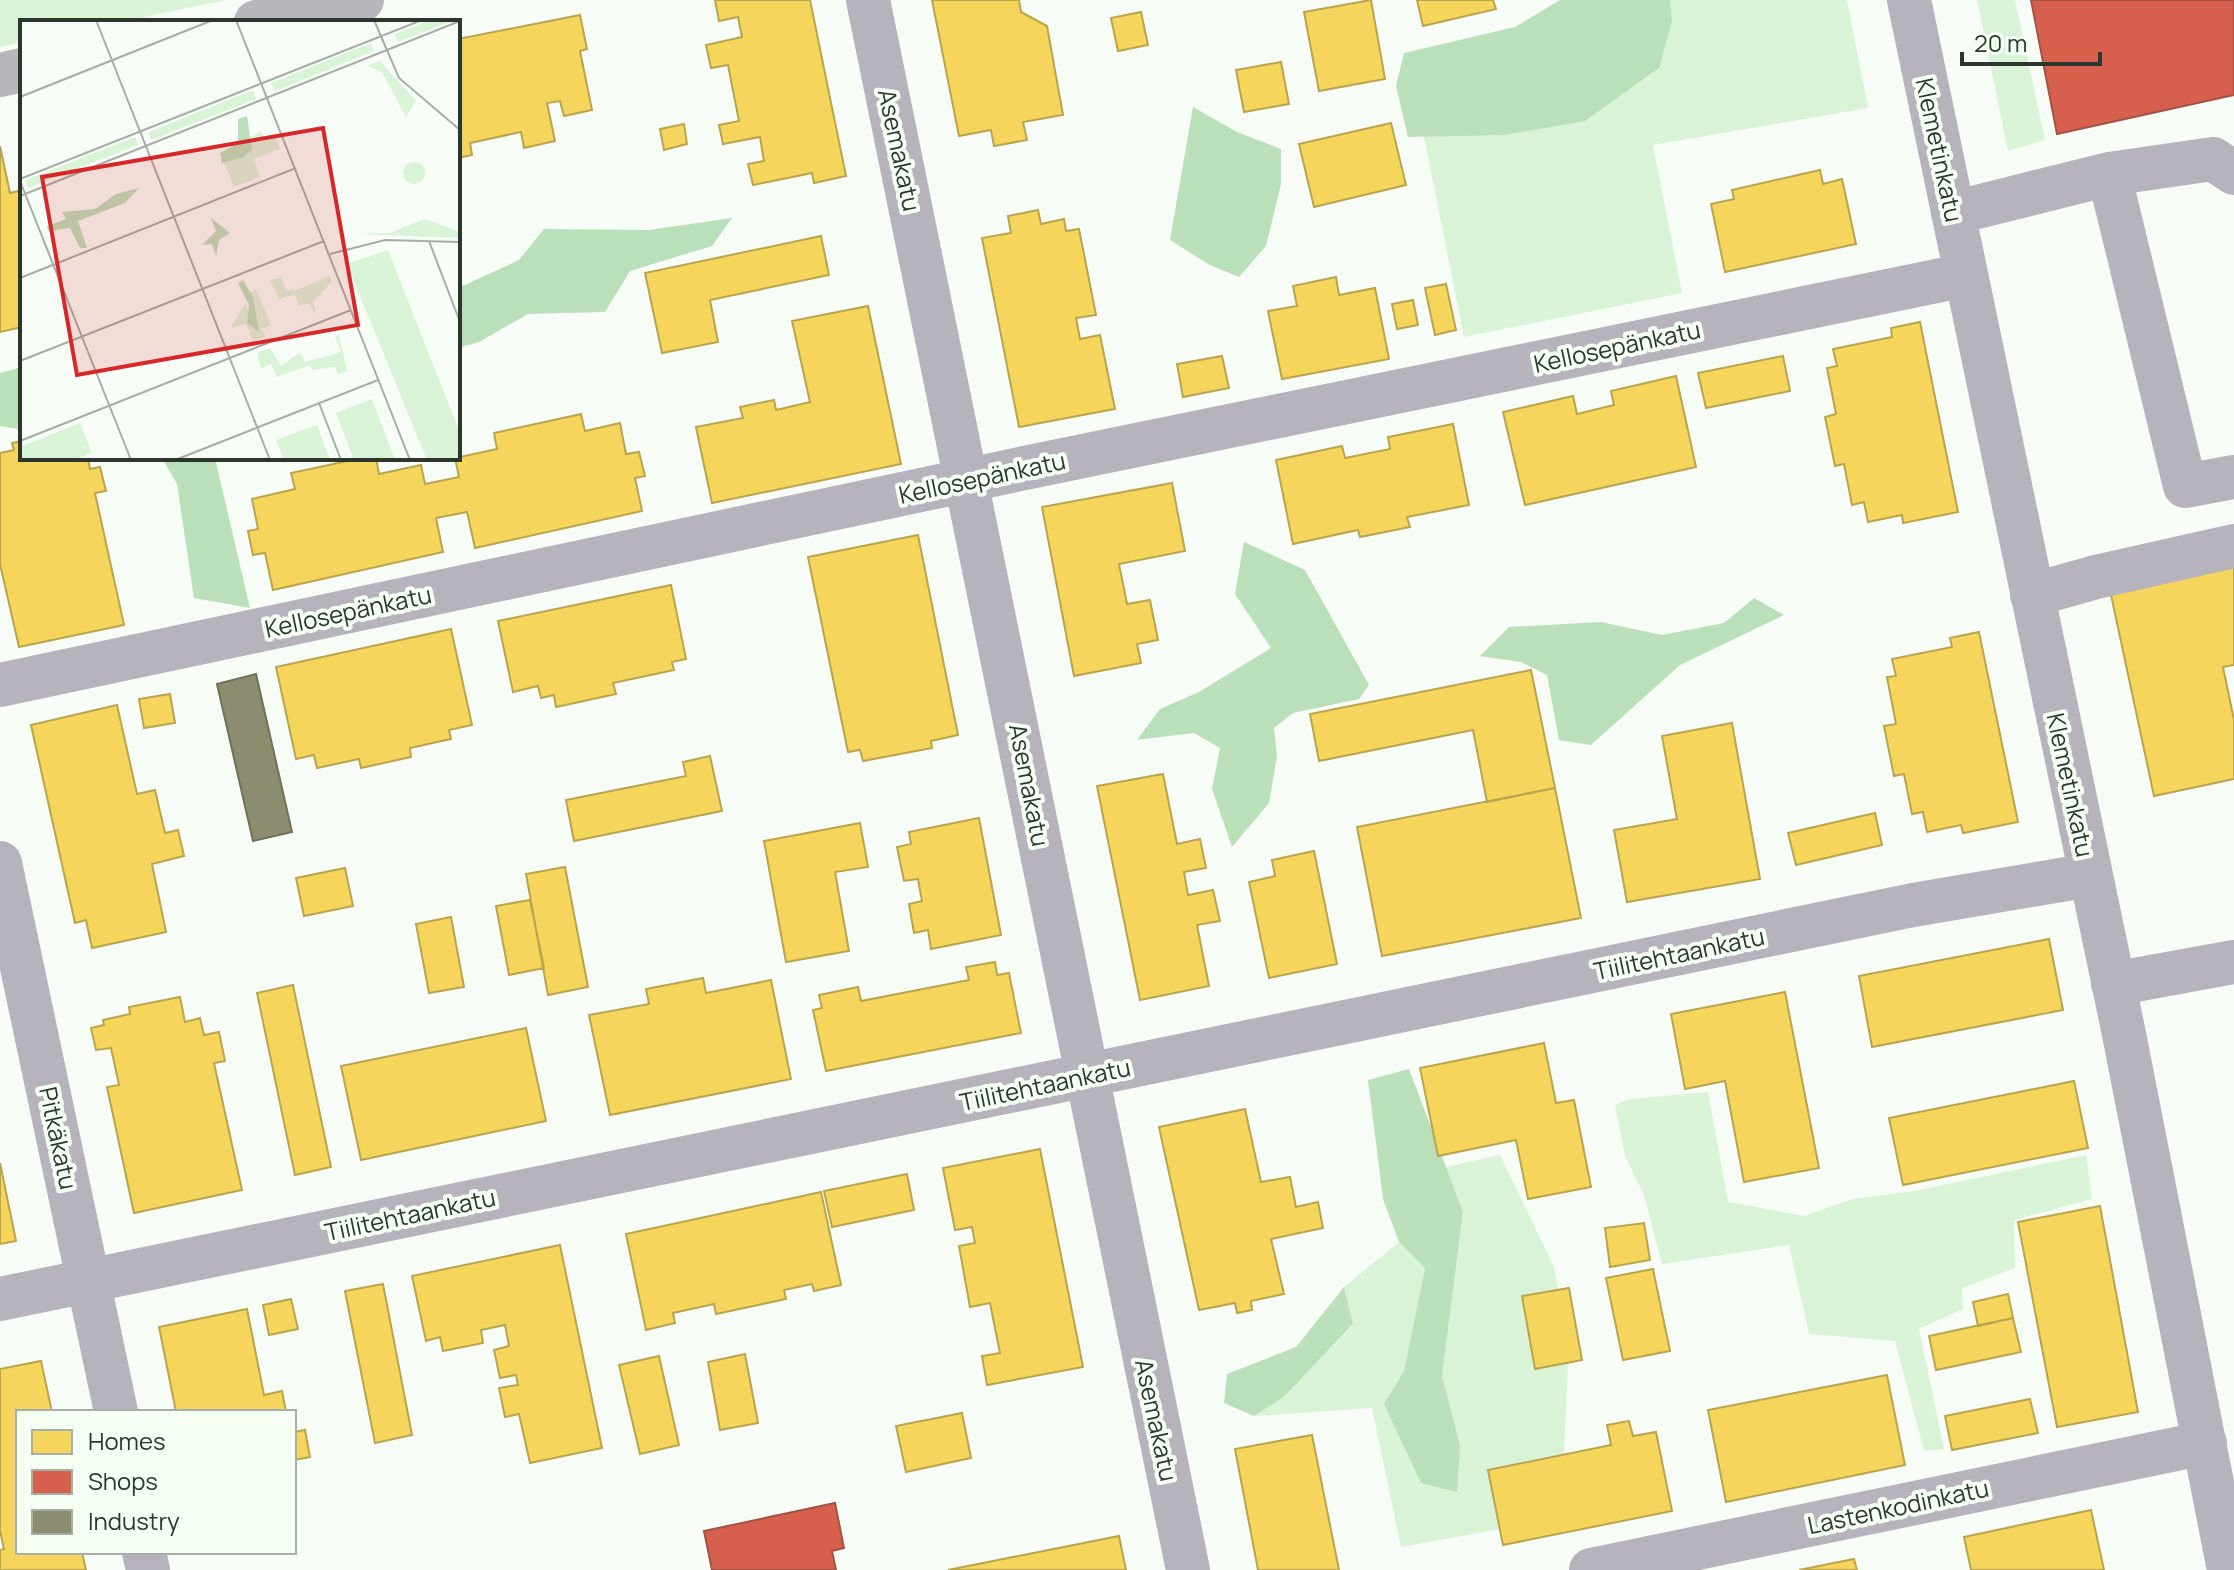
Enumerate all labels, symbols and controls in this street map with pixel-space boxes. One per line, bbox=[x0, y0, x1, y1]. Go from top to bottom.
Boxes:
scale bar bbox=[1962, 16, 2100, 66]
inset map bbox=[20, 20, 460, 460]
text: 20 m bbox=[1974, 26, 2027, 59]
street label: Klemetinkatu bbox=[1909, 75, 1971, 225]
street label: Asemakatu bbox=[871, 86, 929, 214]
street label: Kellosepänkatu bbox=[1531, 312, 1703, 380]
street label: Kellosepänkatu bbox=[896, 443, 1068, 511]
street label: Kellosepänkatu bbox=[262, 577, 434, 645]
street label: Klemetinkatu bbox=[2040, 710, 2102, 860]
street label: Asemakatu bbox=[1002, 721, 1058, 849]
street label: Tiilitehtaankatu bbox=[1591, 919, 1767, 987]
street label: Tiilitehtaankatu bbox=[957, 1050, 1133, 1118]
street label: Pitkäkatu bbox=[32, 1084, 86, 1192]
street label: Tiilitehtaankatu bbox=[322, 1180, 498, 1248]
street label: Asemakatu bbox=[1128, 1356, 1186, 1484]
legend bbox=[16, 1410, 296, 1554]
text: Homes bbox=[88, 1424, 166, 1457]
text: Shops bbox=[88, 1464, 158, 1497]
street label: Lastenkodinkatu bbox=[1804, 1471, 1992, 1541]
text: Industry bbox=[88, 1504, 180, 1537]

